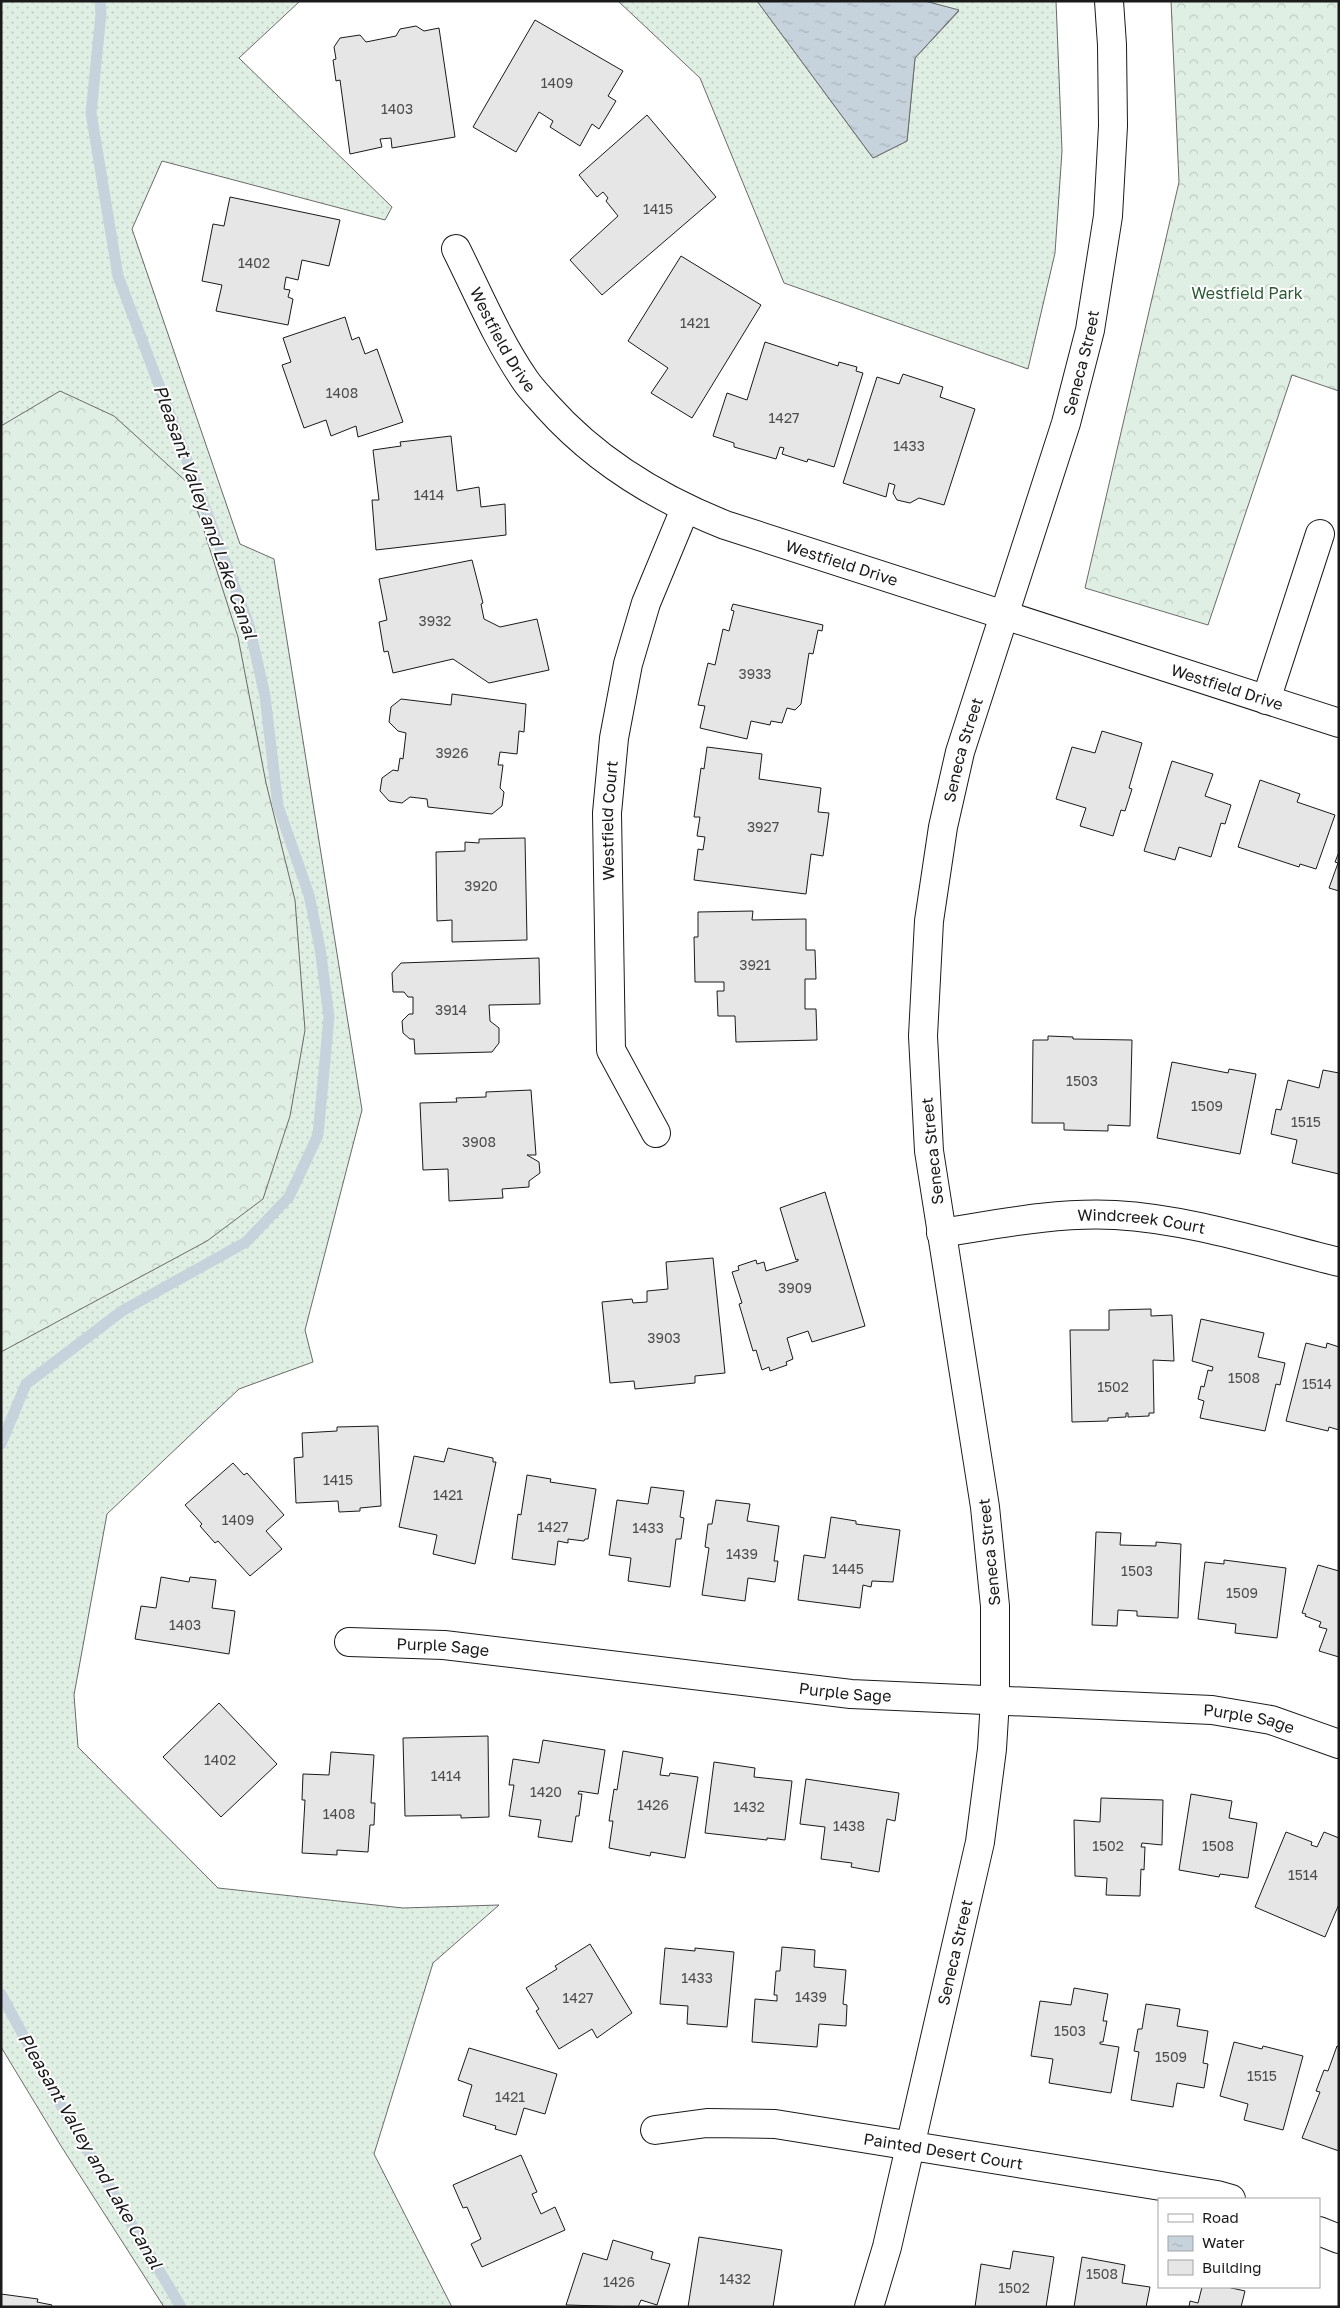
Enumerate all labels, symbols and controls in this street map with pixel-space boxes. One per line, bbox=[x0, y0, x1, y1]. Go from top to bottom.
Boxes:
house number: 1409 bbox=[541, 74, 573, 91]
house number: 1403 bbox=[381, 100, 413, 117]
house number: 1415 bbox=[643, 200, 673, 217]
house number: 1402 bbox=[238, 254, 270, 271]
park label: Westfield Park bbox=[1191, 283, 1303, 303]
street label: Westfield Drive bbox=[466, 284, 540, 396]
street label: Seneca Street bbox=[1058, 309, 1103, 418]
house number: 1421 bbox=[680, 314, 710, 331]
water label: Pleasant Valley and Lake Canal bbox=[150, 381, 263, 643]
house number: 1408 bbox=[326, 384, 358, 401]
house number: 1427 bbox=[769, 409, 799, 426]
house number: 1433 bbox=[893, 437, 925, 454]
house number: 1414 bbox=[414, 486, 444, 503]
street label: Westfield Drive bbox=[783, 535, 900, 590]
house number: 3932 bbox=[419, 612, 451, 629]
street label: Westfield Drive bbox=[1169, 659, 1286, 714]
house number: 3933 bbox=[738, 665, 772, 682]
street label: Seneca Street bbox=[939, 695, 987, 804]
house number: 3926 bbox=[435, 744, 469, 761]
street label: Westfield Court bbox=[597, 760, 622, 881]
house number: 3927 bbox=[747, 818, 779, 835]
house number: 3920 bbox=[464, 877, 498, 894]
house number: 3921 bbox=[739, 956, 771, 973]
house number: 3914 bbox=[435, 1001, 467, 1018]
house number: 1503 bbox=[1066, 1072, 1098, 1089]
street label: Seneca Street bbox=[916, 1096, 948, 1206]
house number: 1509 bbox=[1191, 1097, 1223, 1114]
house number: 1515 bbox=[1291, 1113, 1321, 1130]
house number: 3908 bbox=[462, 1133, 496, 1150]
street label: Windcreek Court bbox=[1077, 1204, 1207, 1238]
house number: 3909 bbox=[778, 1279, 812, 1296]
house number: 3903 bbox=[647, 1329, 681, 1346]
house number: 1508 bbox=[1228, 1369, 1260, 1386]
house number: 1514 bbox=[1302, 1375, 1332, 1392]
house number: 1502 bbox=[1097, 1378, 1129, 1395]
house number: 1415 bbox=[323, 1471, 353, 1488]
house number: 1421 bbox=[433, 1486, 463, 1503]
street label: Seneca Street bbox=[973, 1497, 1005, 1607]
house number: 1409 bbox=[222, 1511, 254, 1528]
house number: 1427 bbox=[538, 1518, 568, 1535]
house number: 1433 bbox=[632, 1519, 664, 1536]
house number: 1439 bbox=[726, 1545, 758, 1562]
house number: 1445 bbox=[832, 1560, 864, 1577]
house number: 1503 bbox=[1121, 1562, 1153, 1579]
house number: 1509 bbox=[1226, 1584, 1258, 1601]
house number: 1403 bbox=[169, 1616, 201, 1633]
street label: Purple Sage bbox=[396, 1634, 490, 1660]
street label: Purple Sage bbox=[798, 1678, 892, 1706]
street label: Purple Sage bbox=[1203, 1700, 1297, 1738]
house number: 1402 bbox=[204, 1751, 236, 1768]
house number: 1414 bbox=[431, 1767, 461, 1784]
house number: 1420 bbox=[530, 1783, 562, 1800]
house number: 1426 bbox=[637, 1796, 669, 1813]
house number: 1432 bbox=[733, 1798, 765, 1815]
house number: 1408 bbox=[323, 1805, 355, 1822]
house number: 1438 bbox=[833, 1817, 865, 1834]
house number: 1502 bbox=[1092, 1837, 1124, 1854]
house number: 1508 bbox=[1202, 1837, 1234, 1854]
house number: 1514 bbox=[1288, 1866, 1318, 1883]
street label: Seneca Street bbox=[933, 1898, 976, 2007]
house number: 1433 bbox=[681, 1969, 713, 1986]
house number: 1439 bbox=[795, 1988, 827, 2005]
house number: 1427 bbox=[563, 1989, 593, 2006]
house number: 1503 bbox=[1054, 2022, 1086, 2039]
water label: Pleasant Valley and Lake Canal bbox=[14, 2029, 168, 2274]
house number: 1509 bbox=[1155, 2048, 1187, 2065]
house number: 1515 bbox=[1247, 2067, 1277, 2084]
house number: 1421 bbox=[495, 2088, 525, 2105]
street label: Painted Desert Court bbox=[862, 2128, 1025, 2174]
legend bbox=[1158, 2198, 1320, 2288]
text: Road bbox=[1202, 2208, 1239, 2226]
text: Water bbox=[1202, 2233, 1245, 2251]
text: Building bbox=[1202, 2258, 1262, 2276]
house number: 1508 bbox=[1086, 2265, 1118, 2282]
house number: 1432 bbox=[719, 2270, 751, 2287]
house number: 1426 bbox=[603, 2273, 635, 2290]
house number: 1502 bbox=[998, 2279, 1030, 2296]

